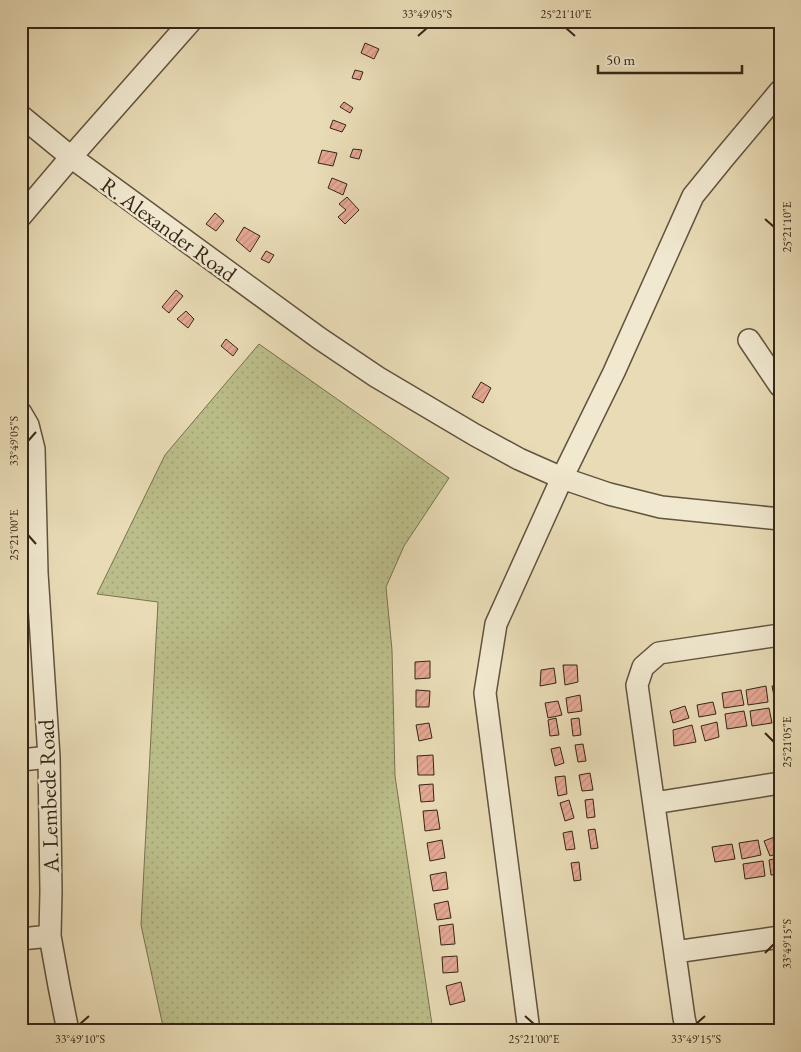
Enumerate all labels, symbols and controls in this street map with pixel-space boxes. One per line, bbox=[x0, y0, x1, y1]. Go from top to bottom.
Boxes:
text: 33°49'05"S bbox=[402, 6, 452, 22]
text: 25°21'10"E bbox=[540, 6, 592, 22]
scale bar bbox=[598, 42, 742, 74]
text: 50 m bbox=[606, 50, 635, 69]
street label: R. Alexander Road bbox=[95, 170, 243, 289]
text: 25°21'10"E bbox=[779, 201, 795, 253]
text: 33°49'05"S bbox=[6, 416, 22, 466]
text: 25°21'00"E bbox=[6, 509, 22, 561]
text: 25°21'05"E bbox=[779, 716, 795, 768]
street label: A. Lembede Road bbox=[31, 718, 66, 874]
text: 33°49'15"S bbox=[779, 919, 795, 969]
text: 33°49'10"S bbox=[55, 1031, 105, 1047]
text: 25°21'00"E bbox=[508, 1031, 560, 1047]
text: 33°49'15"S bbox=[671, 1031, 721, 1047]

